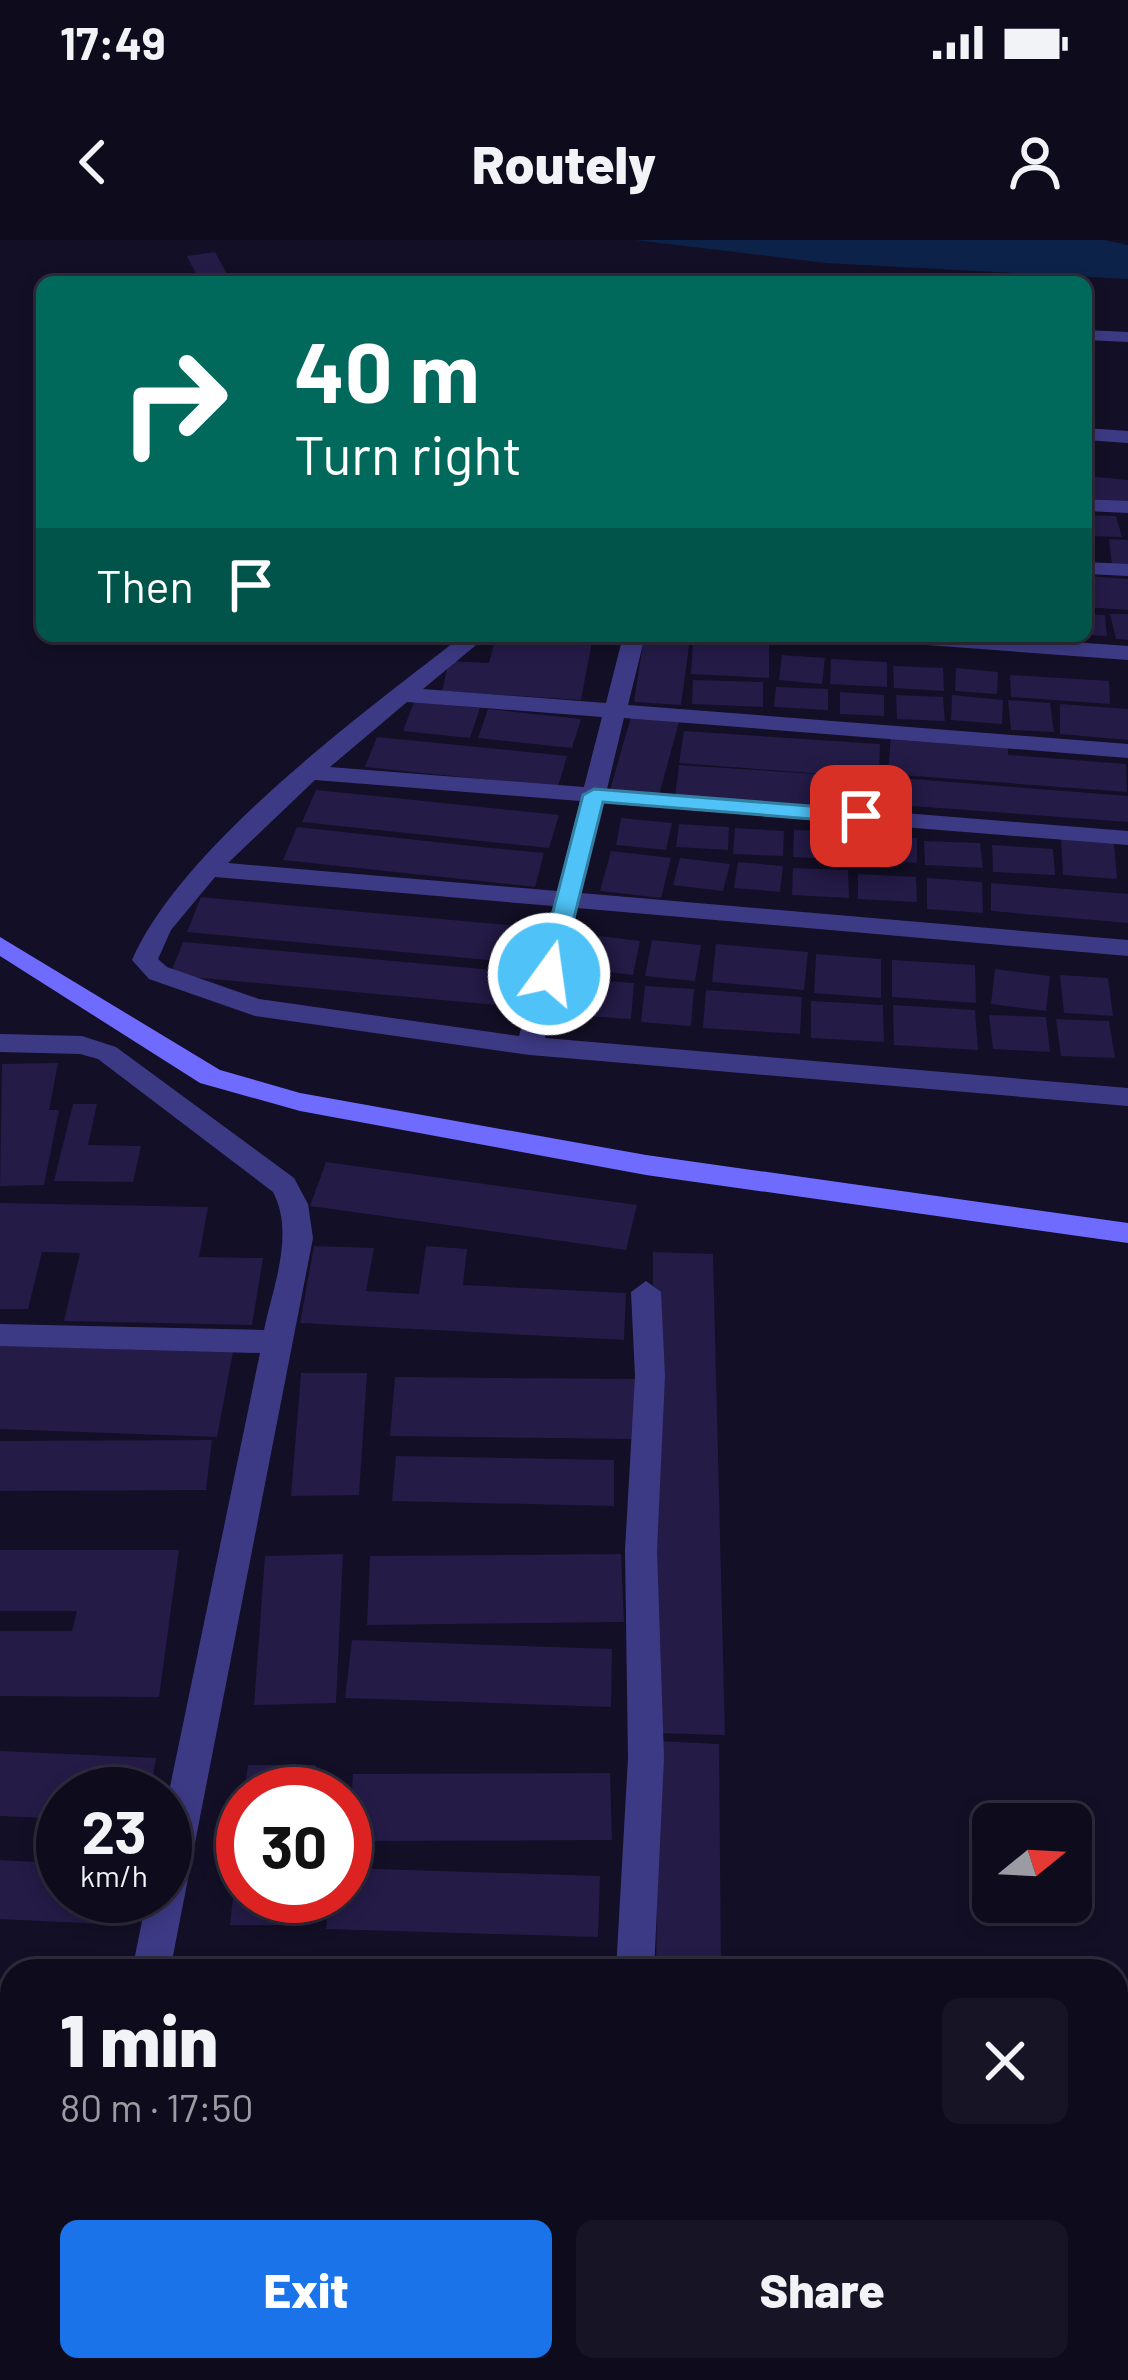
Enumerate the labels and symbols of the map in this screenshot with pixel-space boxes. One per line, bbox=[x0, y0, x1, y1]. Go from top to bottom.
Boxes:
pin bbox=[810, 765, 912, 867]
position arrow bbox=[486, 911, 612, 1037]
speed limit sign: 30 bbox=[216, 1767, 372, 1923]
north arrow bbox=[972, 1803, 1092, 1923]

